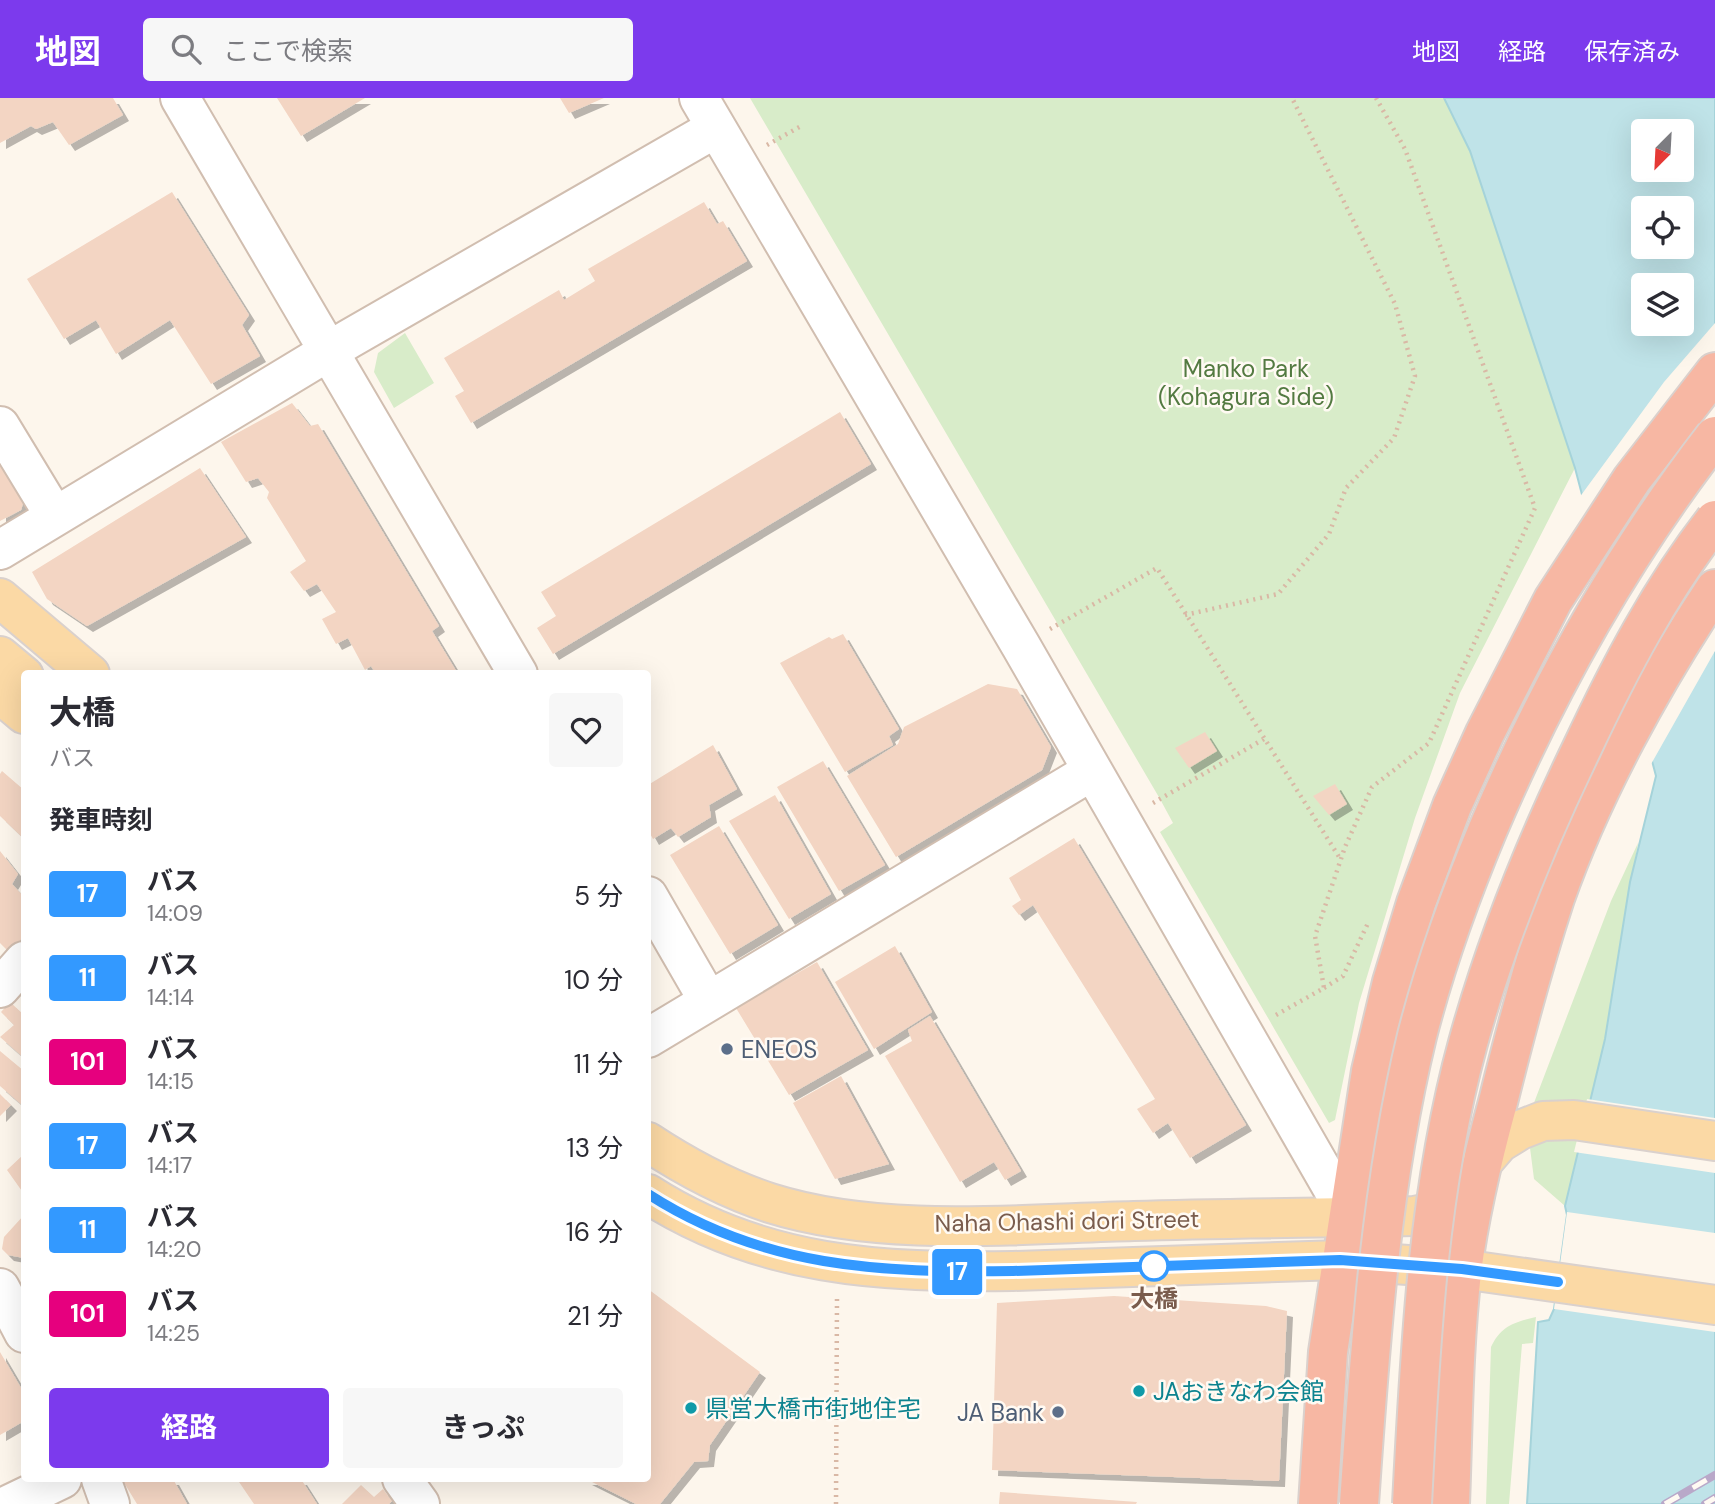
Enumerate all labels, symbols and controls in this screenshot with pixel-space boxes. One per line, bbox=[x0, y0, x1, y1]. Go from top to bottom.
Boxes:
search box bbox=[143, 18, 633, 81]
text: 地図 bbox=[35, 30, 101, 73]
icon: search bbox=[167, 30, 205, 68]
text: ここで検索 bbox=[223, 34, 353, 68]
text: 地図 bbox=[1412, 36, 1460, 67]
text: 経路 bbox=[1498, 36, 1546, 67]
text: 保存済み bbox=[1584, 36, 1680, 67]
north arrow bbox=[1631, 119, 1694, 182]
map controls bbox=[1631, 119, 1694, 336]
button: locate bbox=[1631, 196, 1694, 259]
button: layers bbox=[1631, 273, 1694, 336]
park label: Manko Park (Kohagura Side) bbox=[1158, 353, 1334, 412]
text: 大橋 bbox=[49, 691, 115, 734]
button: heart bbox=[549, 693, 623, 767]
text: バス bbox=[49, 743, 95, 773]
text: 発車時刻 bbox=[49, 803, 153, 837]
text: バス bbox=[147, 864, 199, 898]
text: 17 bbox=[77, 878, 98, 909]
text: 5 分 bbox=[574, 879, 623, 913]
text: 14:09 bbox=[147, 898, 203, 928]
text: バス bbox=[147, 948, 199, 982]
text: 11 bbox=[79, 962, 96, 993]
text: 10 分 bbox=[564, 963, 623, 997]
text: 14:14 bbox=[147, 982, 194, 1012]
text: バス bbox=[147, 1032, 199, 1066]
place label: ENEOS bbox=[741, 1034, 817, 1065]
marker: ENEOS bbox=[719, 1041, 735, 1057]
text: 101 bbox=[70, 1046, 105, 1077]
text: 11 分 bbox=[574, 1047, 623, 1081]
text: 14:15 bbox=[147, 1066, 194, 1096]
text: バス bbox=[147, 1116, 199, 1150]
text: 17 bbox=[77, 1130, 98, 1161]
text: 13 分 bbox=[567, 1131, 623, 1165]
text: 14:17 bbox=[147, 1150, 192, 1180]
text: バス bbox=[147, 1200, 199, 1234]
street label: Naha Ohashi dori Street bbox=[934, 1203, 1200, 1239]
text: 11 bbox=[79, 1214, 96, 1245]
text: 16 分 bbox=[566, 1215, 623, 1249]
text: 14:20 bbox=[147, 1234, 202, 1264]
line badge: 17 bbox=[926, 1249, 988, 1295]
marker: 大橋 bbox=[1139, 1251, 1169, 1281]
text: 17 bbox=[946, 1256, 968, 1287]
place label: 大橋 bbox=[1130, 1283, 1178, 1314]
text: バス bbox=[147, 1284, 199, 1318]
text: 101 bbox=[70, 1298, 105, 1329]
text: 21 分 bbox=[567, 1299, 623, 1333]
text: 14:25 bbox=[147, 1318, 200, 1348]
place label: JAおきなわ会館 bbox=[1153, 1376, 1324, 1407]
marker: JAおきなわ会館 bbox=[1131, 1383, 1147, 1399]
button: 経路 bbox=[49, 1388, 329, 1468]
button: きっぷ bbox=[343, 1388, 623, 1468]
place label: 県営大橋市街地住宅 bbox=[705, 1393, 921, 1424]
place label: JA Bank bbox=[957, 1397, 1044, 1428]
marker: 県営大橋市街地住宅 bbox=[683, 1400, 699, 1416]
marker: JA Bank bbox=[1050, 1404, 1066, 1420]

